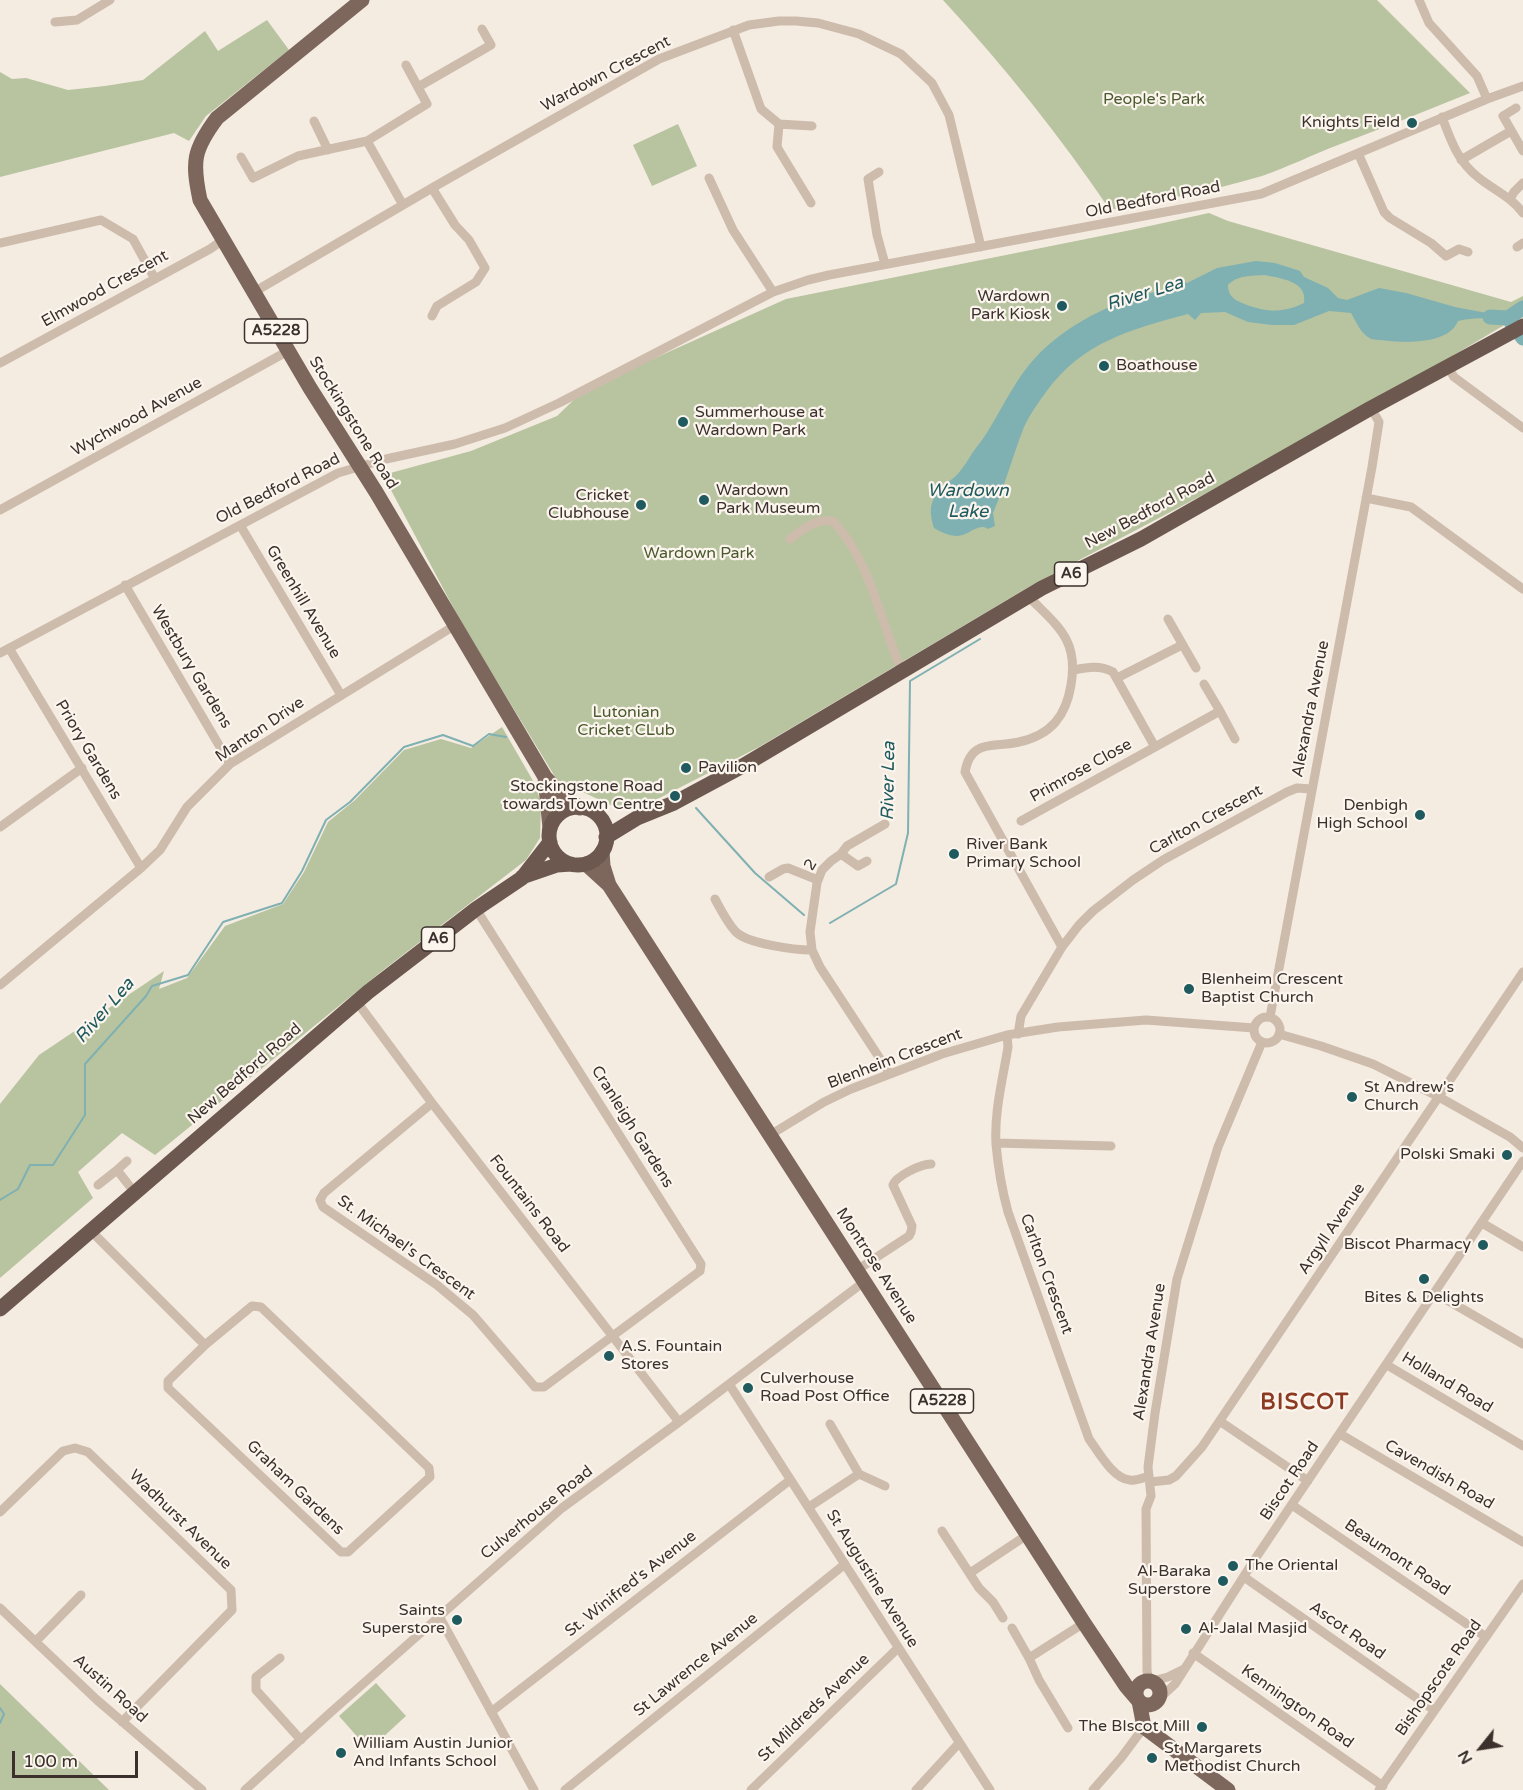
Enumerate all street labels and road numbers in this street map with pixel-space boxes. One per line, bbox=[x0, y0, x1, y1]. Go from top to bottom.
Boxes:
street label: Wardown Crescent bbox=[538, 32, 674, 116]
street label: Old Bedford Road bbox=[1084, 178, 1222, 222]
street label: Elmwood Crescent bbox=[38, 246, 172, 332]
road number: A5228 bbox=[244, 319, 308, 343]
street label: Stockingstone Road bbox=[304, 353, 402, 493]
street label: Wychwood Avenue bbox=[68, 373, 206, 461]
street label: Old Bedford Road bbox=[213, 449, 343, 529]
street label: New Bedford Road bbox=[1082, 469, 1218, 553]
street label: Greenhill Avenue bbox=[262, 542, 344, 662]
road number: A6 bbox=[1054, 562, 1088, 586]
street label: Westbury Gardens bbox=[147, 602, 235, 732]
street label: Alexandra Avenue bbox=[1288, 639, 1334, 779]
street label: Manton Drive bbox=[212, 693, 308, 767]
street label: Priory Gardens bbox=[51, 697, 125, 803]
street label: Primrose Close bbox=[1027, 735, 1135, 807]
street label: Carlton Crescent bbox=[1146, 781, 1266, 859]
street label: 2 bbox=[800, 856, 822, 874]
road number: A6 bbox=[422, 927, 454, 951]
street label: New Bedford Road bbox=[184, 1019, 306, 1129]
street label: Blenheim Crescent bbox=[825, 1025, 965, 1093]
street label: Cranleigh Gardens bbox=[587, 1062, 677, 1192]
street label: Fountains Road bbox=[485, 1151, 573, 1257]
street label: Argyll Avenue bbox=[1294, 1180, 1370, 1278]
street label: St. Michael's Crescent bbox=[333, 1192, 479, 1304]
street label: Montrose Avenue bbox=[831, 1204, 921, 1328]
street label: Carlton Crescent bbox=[1015, 1211, 1077, 1337]
street label: Alexandra Avenue bbox=[1130, 1282, 1170, 1422]
street label: Holland Road bbox=[1398, 1348, 1496, 1418]
road number: A5228 bbox=[910, 1389, 974, 1413]
street label: Cavendish Road bbox=[1381, 1436, 1497, 1514]
street label: Graham Gardens bbox=[242, 1437, 348, 1539]
street label: Biscot Road bbox=[1257, 1438, 1323, 1524]
street label: Culverhouse Road bbox=[477, 1462, 597, 1564]
street label: Wadhurst Avenue bbox=[125, 1466, 235, 1574]
street label: St Augustine Avenue bbox=[822, 1506, 922, 1652]
street label: Beaumont Road bbox=[1341, 1516, 1453, 1600]
street label: St. Winifred's Avenue bbox=[561, 1527, 701, 1641]
street label: Ascot Road bbox=[1305, 1598, 1389, 1664]
street label: St Lawrence Avenue bbox=[630, 1609, 762, 1721]
street label: Bishopscote Road bbox=[1392, 1616, 1486, 1740]
street label: St Mildreds Avenue bbox=[754, 1650, 874, 1766]
street label: Austin Road bbox=[69, 1651, 151, 1727]
street label: Kennington Road bbox=[1237, 1661, 1357, 1753]

